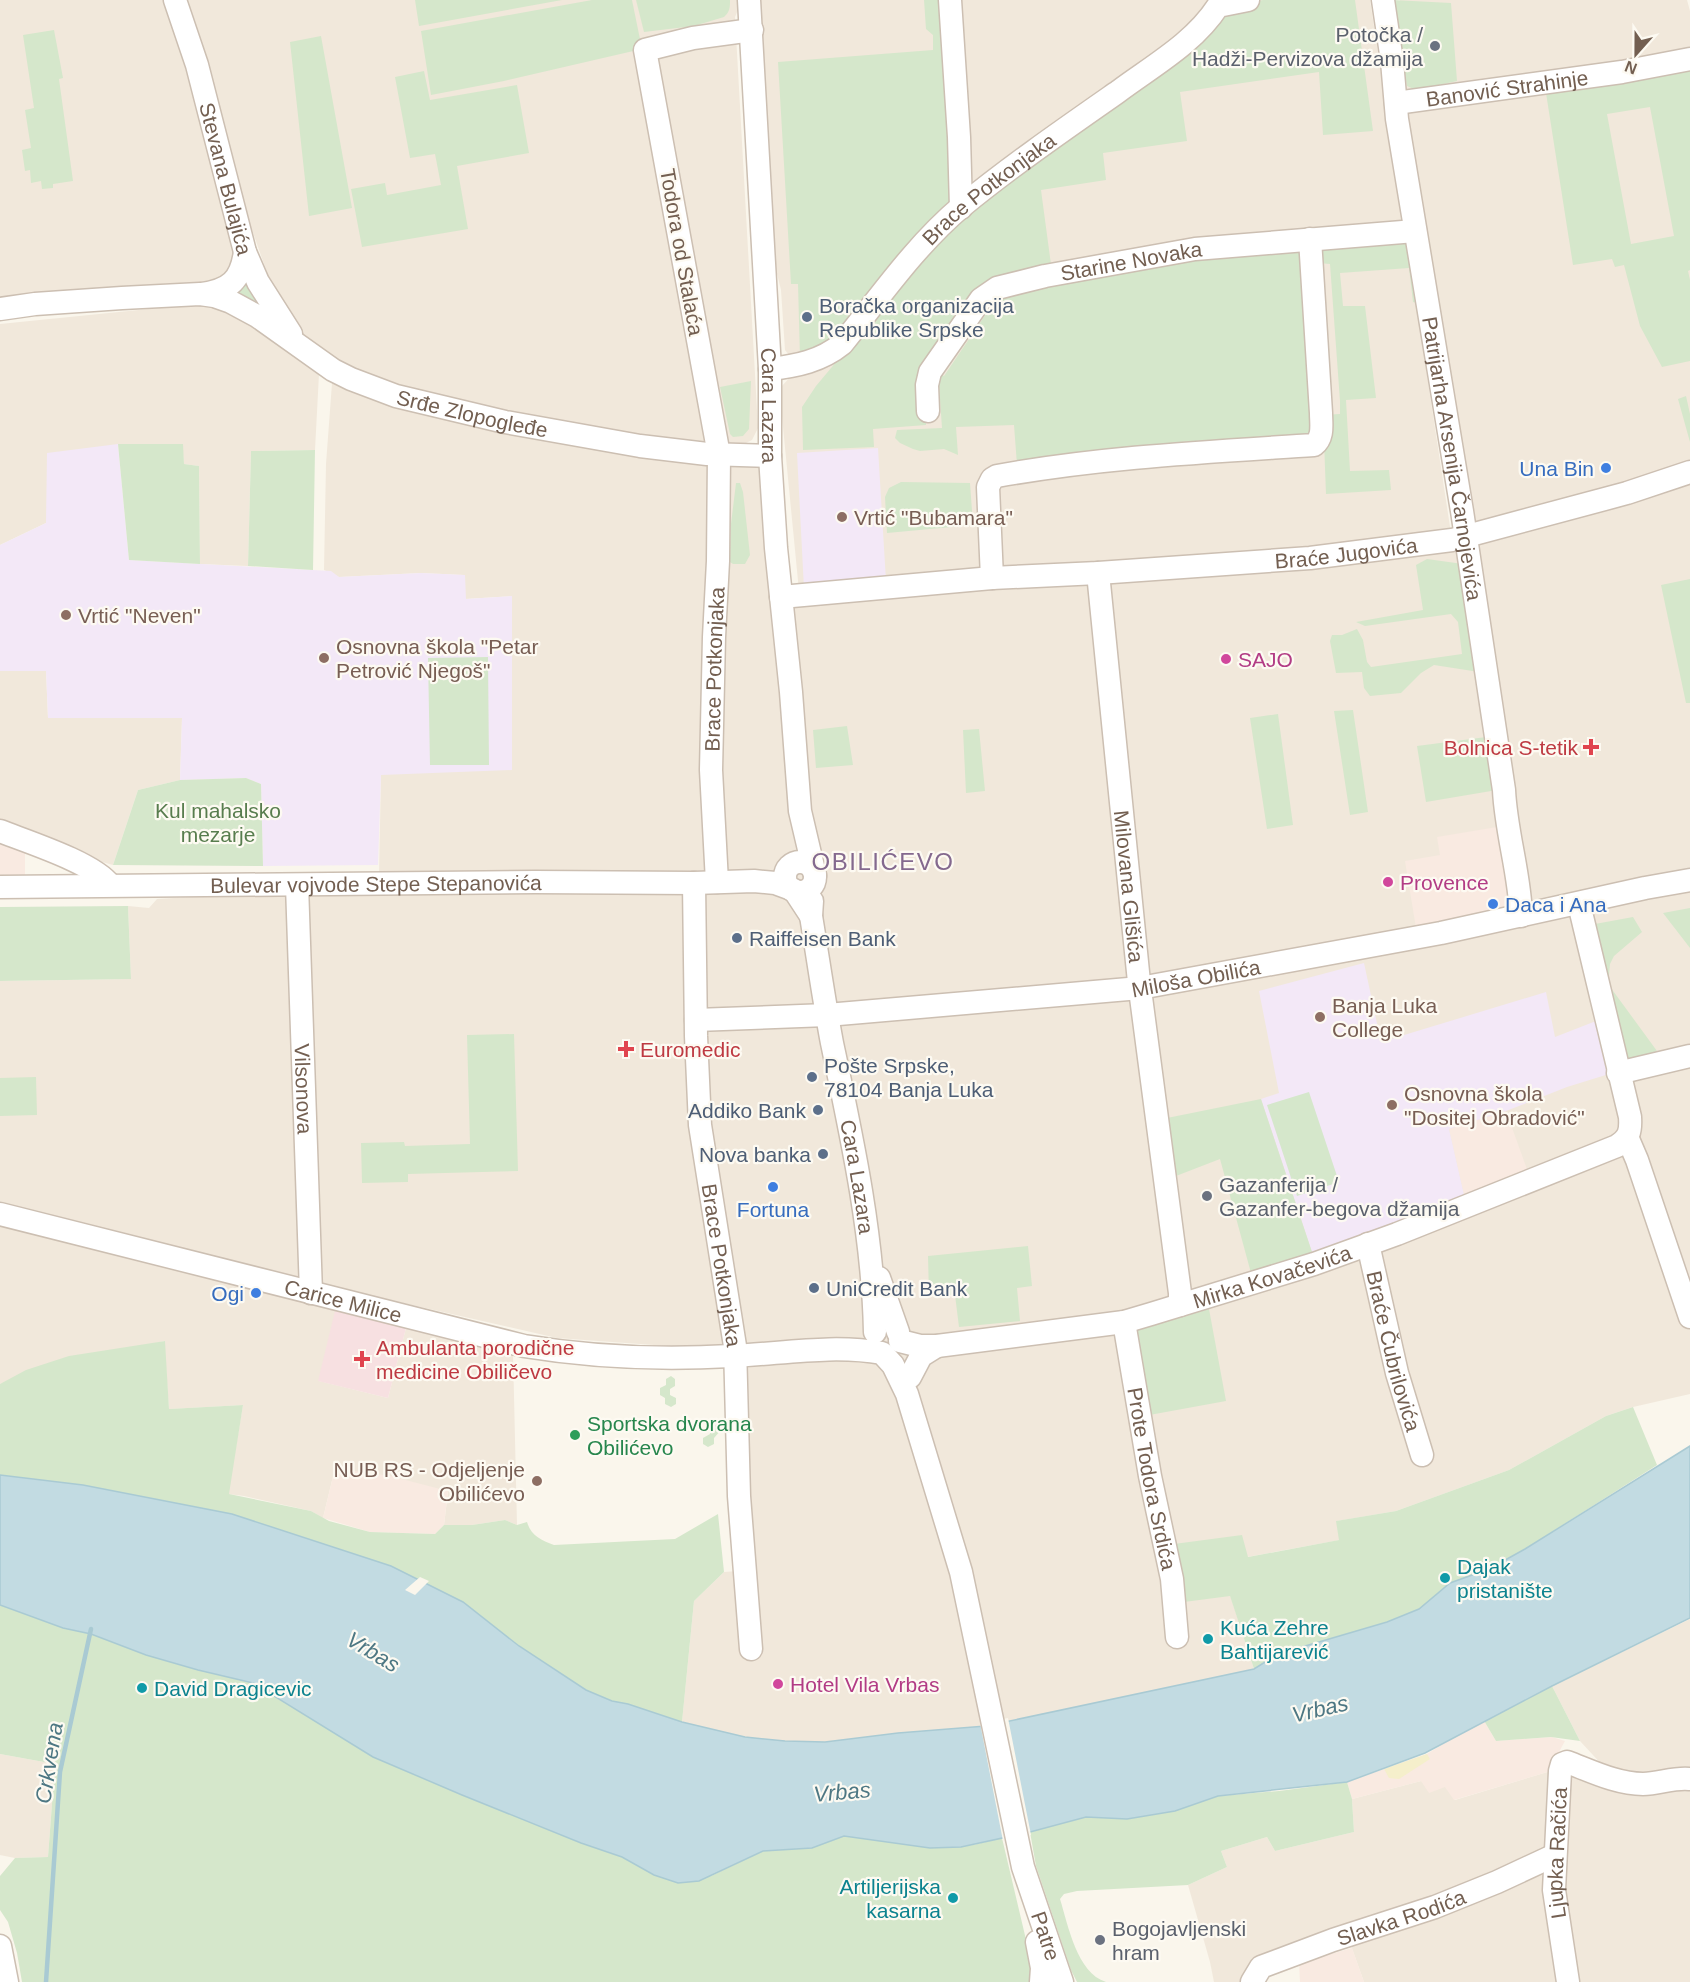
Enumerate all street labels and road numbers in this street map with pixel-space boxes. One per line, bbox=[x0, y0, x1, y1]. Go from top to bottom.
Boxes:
street label: Banović Strahinje bbox=[1424, 65, 1590, 110]
street label: Stevana Bulajića bbox=[196, 100, 257, 258]
street label: Brace Potkonjaka bbox=[917, 128, 1060, 249]
street label: Todora od Stalaća bbox=[656, 167, 708, 338]
street label: Starine Novaka bbox=[1059, 237, 1203, 285]
street label: Patrijarha Arsenija Čarnojevića bbox=[1418, 315, 1487, 602]
street label: Cara Lazara bbox=[757, 347, 782, 464]
street label: Srđe Zlopogleđe bbox=[394, 385, 550, 441]
street label: Braće Jugovića bbox=[1274, 533, 1419, 572]
street label: Brace Potkonjaka bbox=[700, 586, 728, 752]
street label: Milovana Glišića bbox=[1110, 809, 1149, 964]
street label: Bulevar vojvode Stepe Stepanovića bbox=[210, 870, 542, 897]
street label: Miloša Obilića bbox=[1129, 955, 1263, 1001]
street label: Vilsonova bbox=[291, 1043, 317, 1135]
street label: Cara Lazara bbox=[837, 1118, 879, 1236]
street label: Brace Potkonjaka bbox=[698, 1182, 746, 1349]
street label: Mirka Kovačevića bbox=[1190, 1240, 1354, 1312]
street label: Braće Čubrilovića bbox=[1363, 1268, 1426, 1434]
street label: Carice Milice bbox=[282, 1275, 404, 1326]
street label: Prote Todora Srdića bbox=[1124, 1385, 1181, 1572]
street label: Ljupka Račića bbox=[1542, 1786, 1571, 1920]
street label: Slavka Rodića bbox=[1334, 1884, 1469, 1950]
street label: Patre bbox=[1027, 1908, 1065, 1963]

